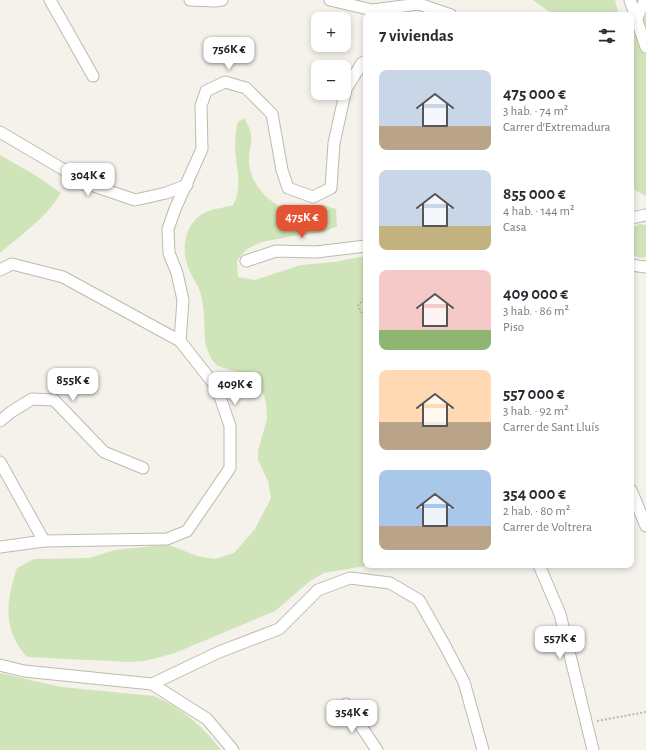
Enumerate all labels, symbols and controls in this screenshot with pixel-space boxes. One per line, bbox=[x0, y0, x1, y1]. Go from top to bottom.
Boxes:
map controls bbox=[311, 12, 351, 100]
button: + bbox=[311, 12, 351, 52]
icon: filters bbox=[596, 25, 618, 47]
text: 7 viviendas bbox=[379, 27, 454, 44]
pin: 756K € bbox=[196, 37, 262, 71]
text: 756K € bbox=[212, 43, 246, 56]
button: − bbox=[311, 60, 351, 100]
text: 475 000 € bbox=[503, 85, 566, 102]
icon: home bbox=[411, 86, 459, 134]
text: 3 hab. · 74 m² bbox=[503, 105, 568, 118]
text: Carrer d'Extremadura bbox=[503, 121, 611, 134]
pin: 304K € bbox=[55, 163, 121, 197]
text: 304K € bbox=[71, 169, 105, 182]
text: 855 000 € bbox=[503, 185, 566, 202]
icon: home bbox=[411, 186, 459, 234]
pin: 475K € bbox=[269, 205, 335, 239]
text: 4 hab. · 144 m² bbox=[503, 205, 575, 218]
text: 475K € bbox=[285, 211, 319, 224]
text: Casa bbox=[503, 221, 527, 234]
text: 409 000 € bbox=[503, 285, 568, 302]
icon: home bbox=[411, 286, 459, 334]
text: 3 hab. · 86 m² bbox=[503, 305, 569, 318]
text: Piso bbox=[503, 321, 524, 334]
pin: 855K € bbox=[40, 368, 106, 402]
pin: 409K € bbox=[202, 372, 268, 406]
text: 855K € bbox=[56, 374, 90, 387]
text: 409K € bbox=[217, 378, 253, 391]
text: 557 000 € bbox=[503, 385, 565, 402]
icon: home bbox=[411, 386, 459, 434]
text: 3 hab. · 92 m² bbox=[503, 405, 569, 418]
text: Carrer de Sant Lluís bbox=[503, 421, 599, 434]
text: 354 000 € bbox=[503, 485, 566, 502]
icon: home bbox=[411, 486, 459, 534]
text: 2 hab. · 80 m² bbox=[503, 505, 570, 518]
text: Carrer de Voltrera bbox=[503, 521, 592, 534]
pin: 557K € bbox=[527, 626, 593, 660]
text: 557K € bbox=[544, 632, 576, 645]
pin: 354K € bbox=[319, 700, 385, 734]
text: 354K € bbox=[335, 706, 369, 719]

